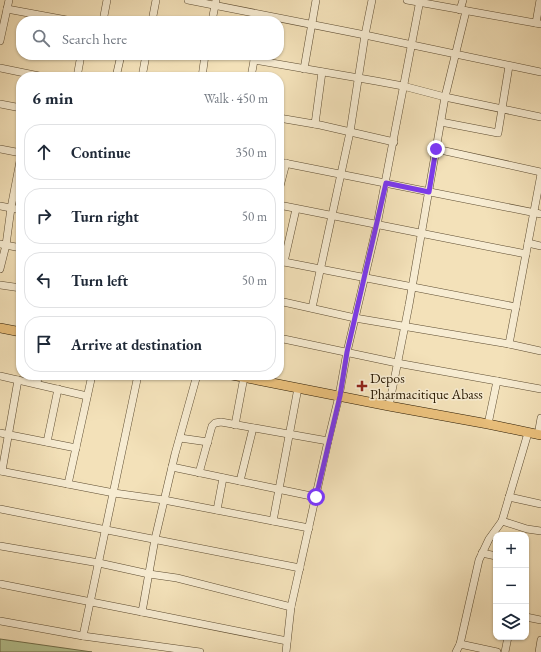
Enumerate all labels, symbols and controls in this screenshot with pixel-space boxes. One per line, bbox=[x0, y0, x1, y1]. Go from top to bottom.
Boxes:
search box bbox=[16, 16, 284, 60]
icon: search bbox=[30, 27, 52, 49]
text: Search here bbox=[62, 29, 127, 48]
text: 6 min bbox=[32, 87, 73, 109]
text: Walk · 450 m bbox=[204, 90, 268, 107]
route end bbox=[427, 140, 445, 158]
icon: ahead bbox=[33, 141, 55, 163]
text: Continue bbox=[71, 143, 131, 162]
text: 350 m bbox=[236, 144, 267, 161]
icon: right bbox=[33, 205, 55, 227]
text: Turn right bbox=[71, 207, 139, 226]
text: 50 m bbox=[242, 208, 267, 225]
icon: left bbox=[33, 269, 55, 291]
text: Turn left bbox=[71, 271, 128, 290]
text: 50 m bbox=[242, 272, 267, 289]
icon: arrive bbox=[33, 333, 55, 355]
text: Arrive at destination bbox=[71, 335, 202, 354]
place label: Depos Pharmacitique Abass bbox=[370, 369, 483, 403]
marker: Depos Pharmacitique Abass bbox=[357, 381, 367, 391]
route start bbox=[307, 488, 325, 506]
map controls bbox=[493, 532, 529, 640]
button: + bbox=[493, 532, 529, 568]
button: − bbox=[493, 568, 529, 604]
button: layers bbox=[493, 604, 529, 640]

